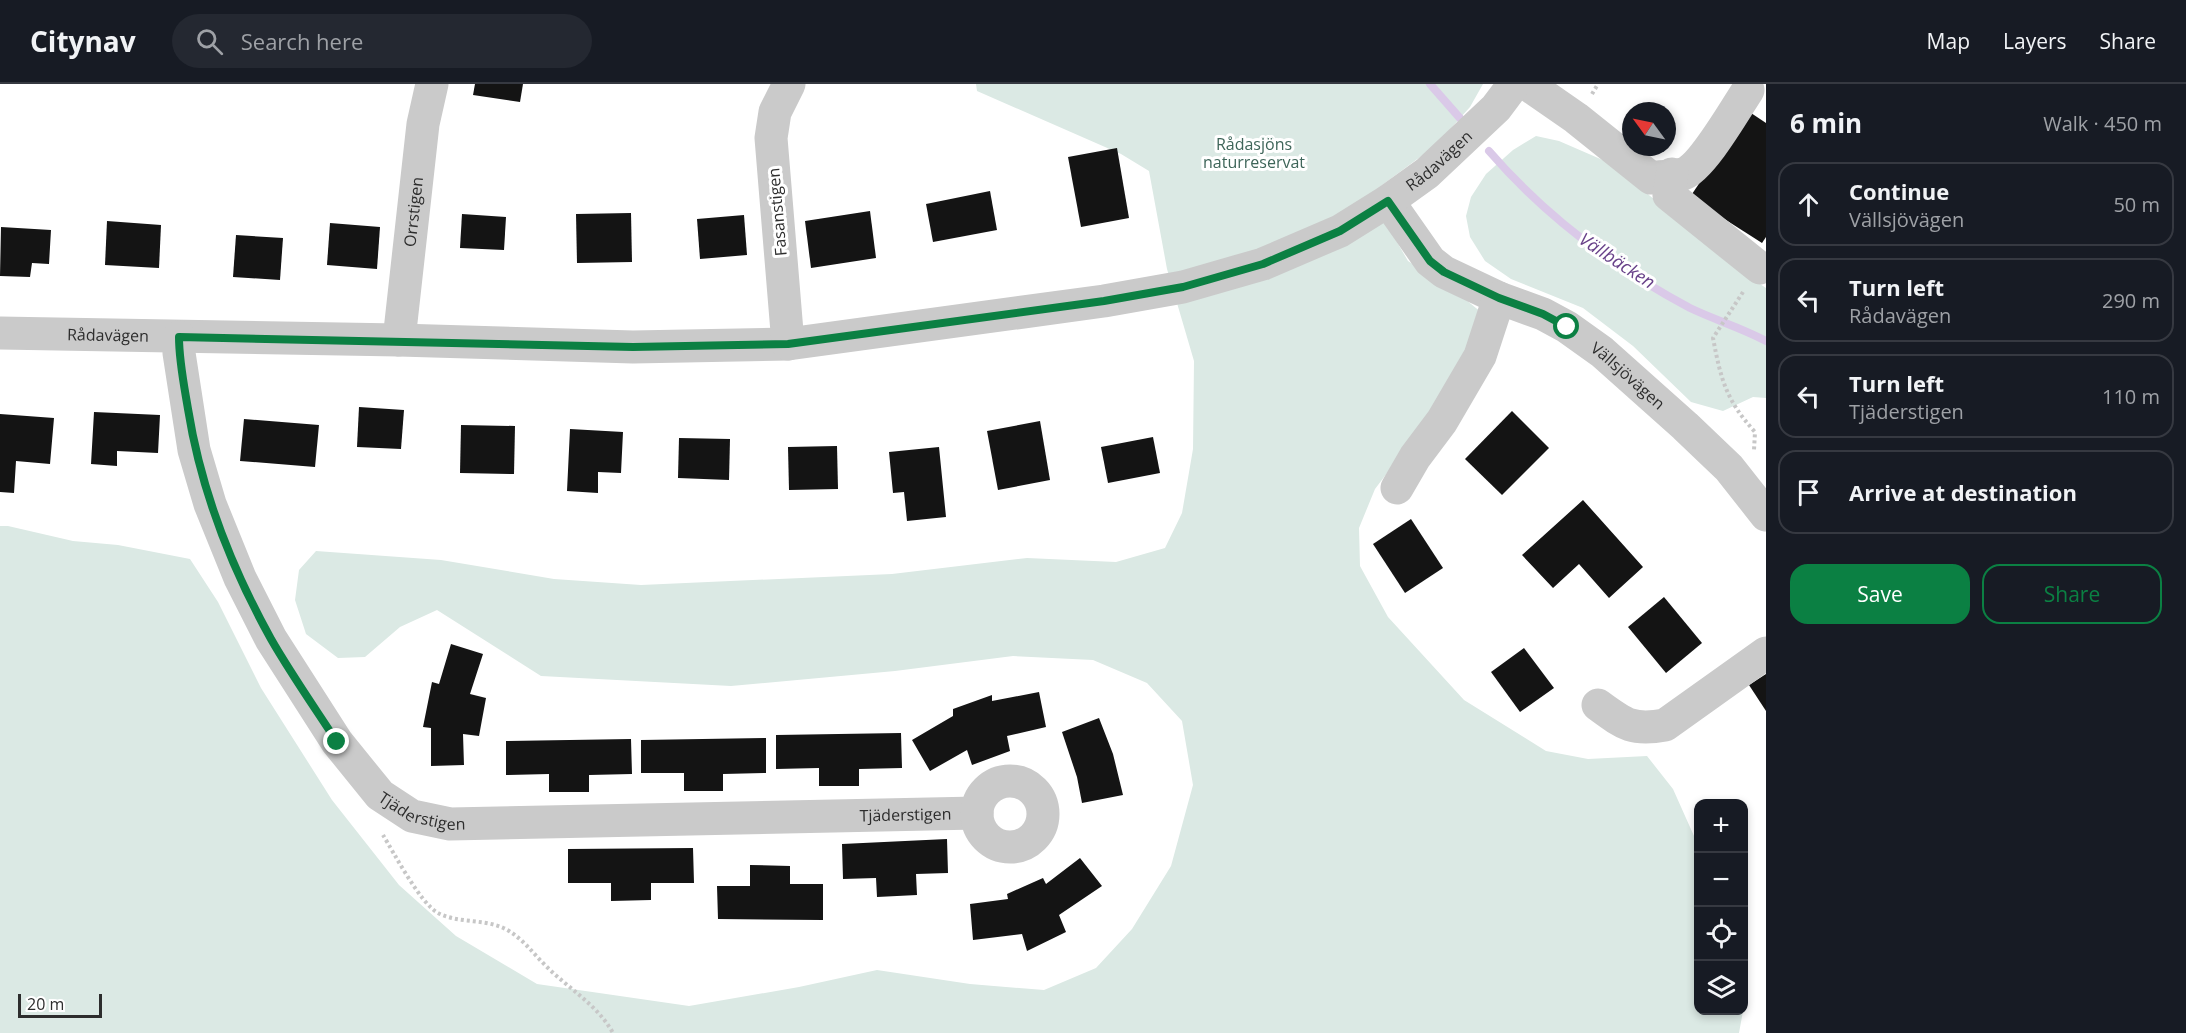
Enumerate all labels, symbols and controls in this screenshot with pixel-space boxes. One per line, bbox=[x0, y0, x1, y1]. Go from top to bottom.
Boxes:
search box bbox=[172, 14, 592, 68]
text: Citynav bbox=[30, 22, 136, 60]
icon: search bbox=[193, 25, 226, 58]
text: Search here bbox=[241, 26, 363, 56]
text: Map bbox=[1927, 27, 1970, 55]
text: Layers bbox=[2003, 27, 2067, 55]
text: Share bbox=[2100, 27, 2156, 55]
north arrow bbox=[1622, 102, 1676, 156]
text: 6 min bbox=[1790, 105, 1862, 141]
text: Walk · 450 m bbox=[2043, 110, 2162, 137]
street label: Rådavägen bbox=[1401, 125, 1477, 196]
park label: Rådasjöns naturreservat bbox=[1203, 133, 1305, 173]
street label: Fasanstigen bbox=[762, 167, 792, 257]
street label: Orrstigen bbox=[398, 176, 428, 248]
text: Continue bbox=[1849, 176, 1949, 206]
icon: ahead bbox=[1792, 188, 1825, 221]
text: 50 m bbox=[2113, 191, 2160, 218]
text: Vällsjövägen bbox=[1849, 206, 1964, 233]
water label: Vällbäcken bbox=[1575, 227, 1660, 294]
text: Turn left bbox=[1849, 272, 1944, 302]
icon: left bbox=[1792, 284, 1825, 317]
text: 290 m bbox=[2102, 287, 2160, 314]
text: Rådavägen bbox=[1849, 302, 1951, 329]
route start bbox=[1553, 313, 1579, 339]
street label: Rådavägen bbox=[67, 323, 149, 347]
street label: Vällsjövägen bbox=[1587, 337, 1670, 414]
text: Turn left bbox=[1849, 368, 1944, 398]
icon: left bbox=[1792, 380, 1825, 413]
text: 110 m bbox=[2102, 383, 2160, 410]
text: Tjäderstigen bbox=[1849, 398, 1964, 425]
icon: arrive bbox=[1792, 476, 1825, 509]
text: Arrive at destination bbox=[1849, 477, 2077, 507]
button: Save bbox=[1790, 564, 1970, 624]
button: Share bbox=[1982, 564, 2162, 624]
route end bbox=[323, 728, 349, 754]
street label: Tjäderstigen bbox=[375, 786, 466, 835]
map controls bbox=[1694, 799, 1748, 1015]
button: + bbox=[1694, 799, 1748, 853]
street label: Tjäderstigen bbox=[859, 803, 952, 826]
button: − bbox=[1694, 853, 1748, 907]
button: locate bbox=[1694, 907, 1748, 961]
button: layers bbox=[1694, 961, 1748, 1015]
scale bar bbox=[18, 991, 102, 1018]
text: 20 m bbox=[27, 993, 64, 1015]

